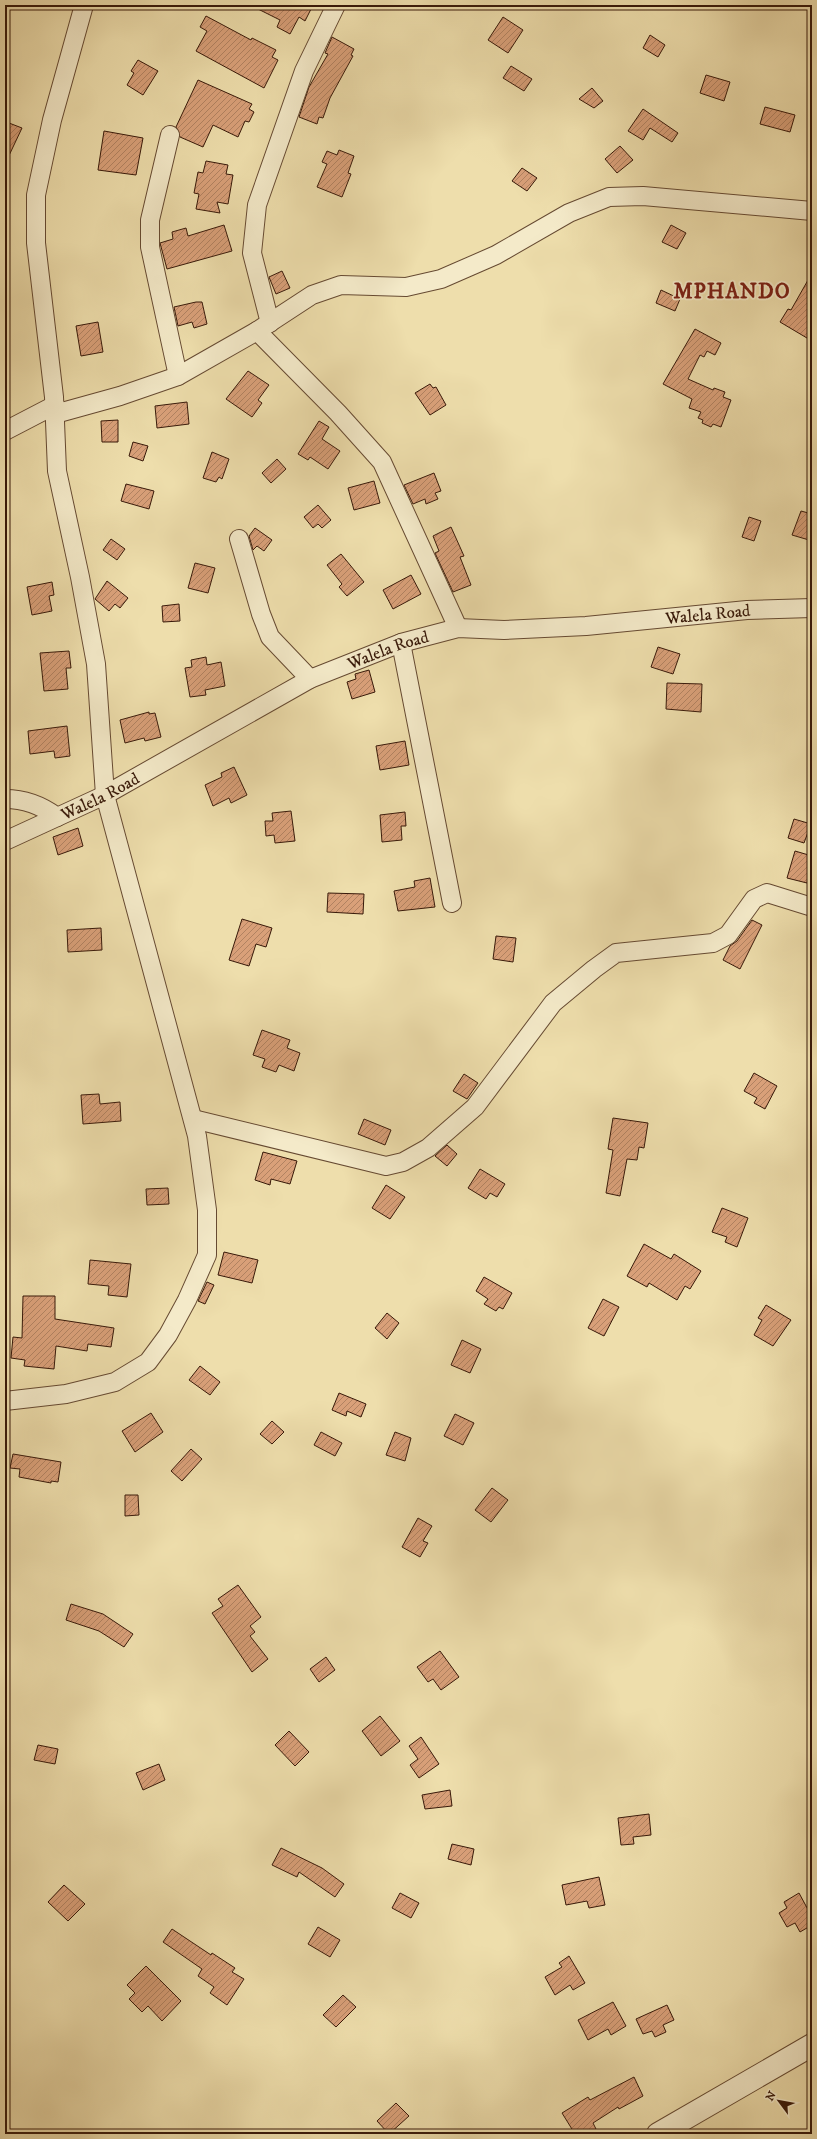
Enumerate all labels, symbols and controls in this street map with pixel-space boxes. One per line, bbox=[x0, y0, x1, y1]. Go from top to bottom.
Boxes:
district label: MPHANDO bbox=[673, 279, 791, 305]
street label: Walela Road bbox=[664, 600, 752, 630]
street label: Walela Road bbox=[343, 626, 432, 676]
street label: Walela Road bbox=[57, 768, 144, 826]
north arrow bbox=[759, 2081, 799, 2121]
text: N bbox=[763, 2089, 780, 2104]

